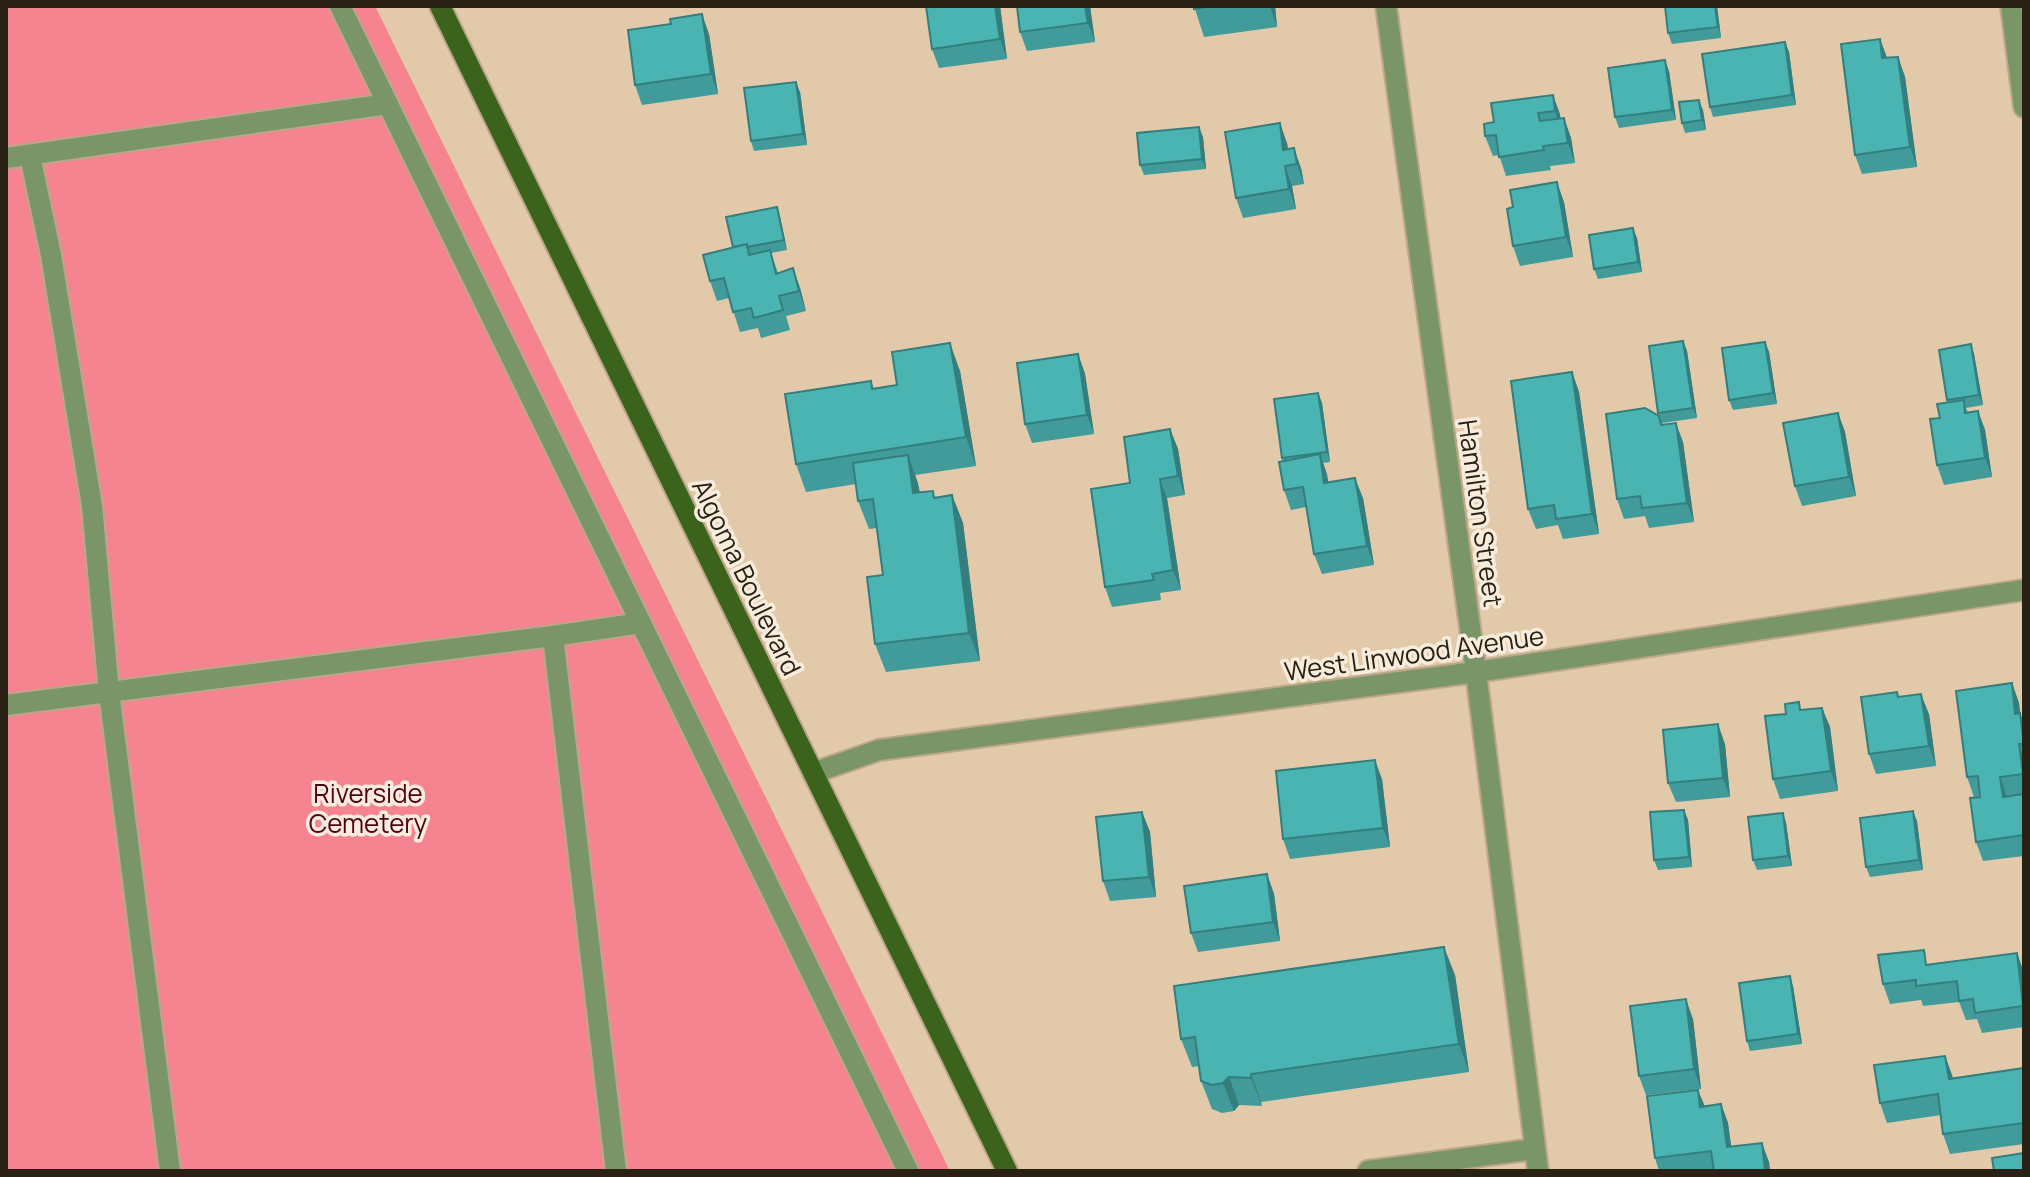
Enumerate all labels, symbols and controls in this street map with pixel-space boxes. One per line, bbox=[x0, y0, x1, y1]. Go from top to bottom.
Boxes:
street label: Hamilton Street bbox=[1450, 417, 1512, 609]
street label: Algoma Boulevard bbox=[684, 473, 810, 681]
street label: West Linwood Avenue bbox=[1282, 617, 1546, 689]
park label: Riverside Cemetery bbox=[309, 775, 428, 841]

